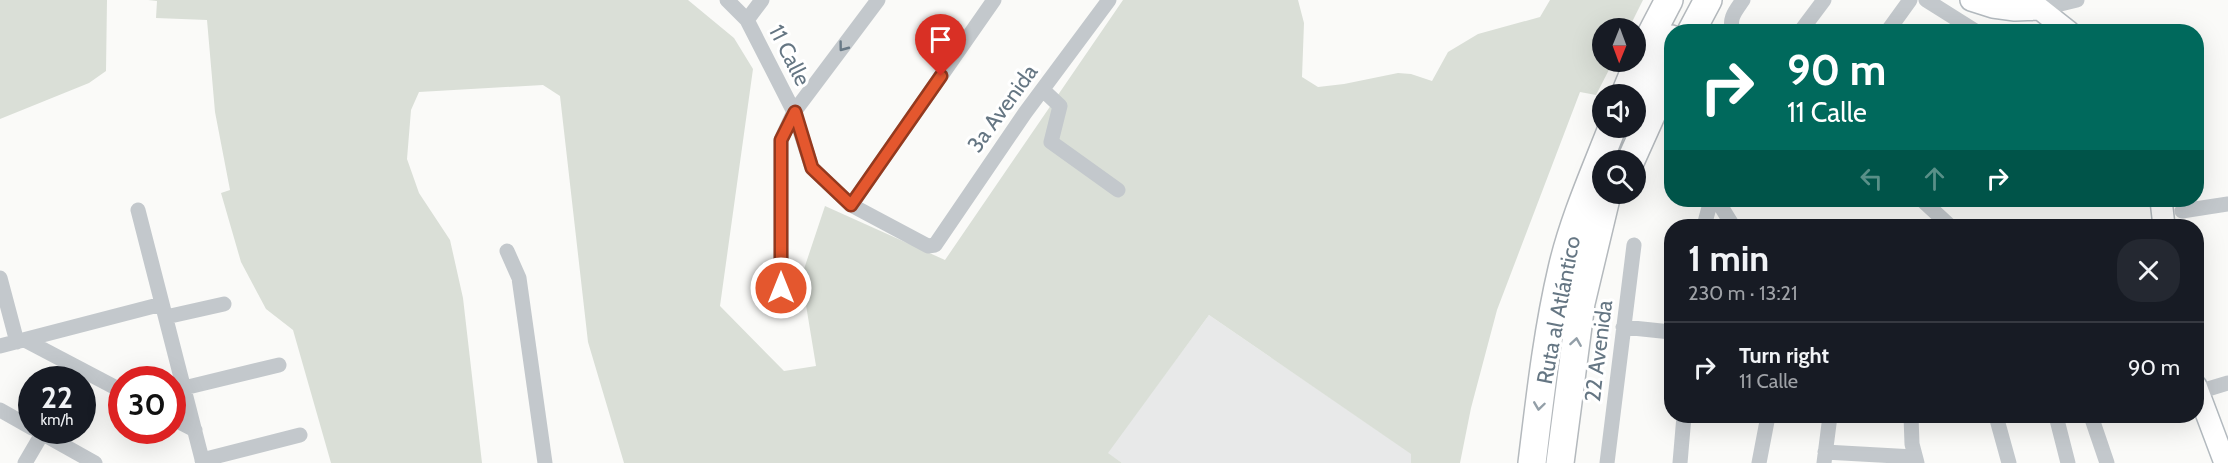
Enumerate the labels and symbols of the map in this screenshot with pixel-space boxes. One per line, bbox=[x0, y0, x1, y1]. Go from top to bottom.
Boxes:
pin bbox=[915, 14, 966, 76]
north arrow bbox=[1592, 18, 1646, 72]
street label: 11 Calle bbox=[763, 20, 816, 90]
one-way arrow bbox=[840, 40, 851, 51]
street label: 3a Avenida bbox=[962, 59, 1044, 157]
street label: Ruta al Atlántico bbox=[1531, 234, 1586, 387]
position arrow bbox=[749, 256, 813, 320]
street label: 22 Avenida bbox=[1579, 298, 1618, 404]
one-way arrow bbox=[1569, 338, 1581, 347]
speed limit sign: 30 bbox=[108, 366, 186, 444]
one-way arrow bbox=[1534, 402, 1546, 411]

